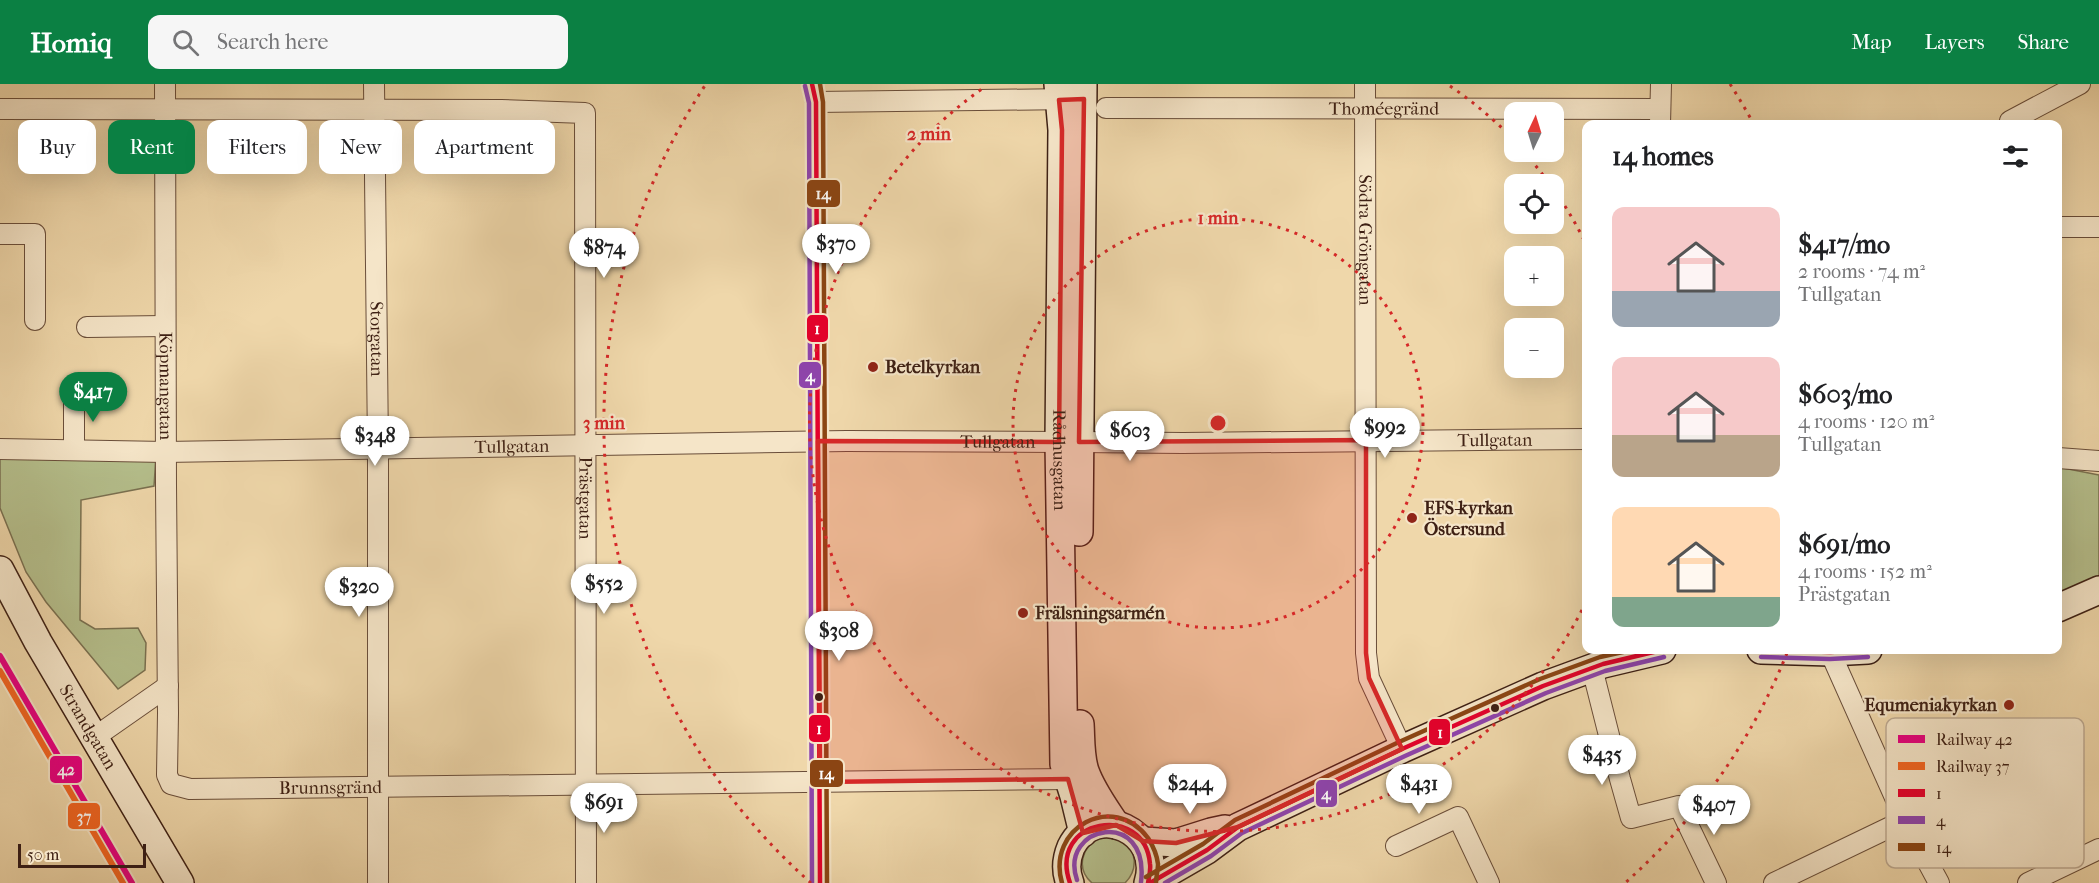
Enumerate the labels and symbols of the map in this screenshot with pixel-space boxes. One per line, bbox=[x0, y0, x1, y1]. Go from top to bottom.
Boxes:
street label: Thoméegränd bbox=[1329, 98, 1439, 119]
north arrow bbox=[1504, 102, 1564, 162]
text: 2 min bbox=[907, 124, 951, 145]
street label: Södra Gröngatan bbox=[1355, 174, 1376, 306]
line badge: 14 bbox=[806, 179, 841, 208]
text: 14 bbox=[815, 184, 832, 204]
text: 1 min bbox=[1197, 208, 1239, 229]
pin: $370 bbox=[800, 224, 872, 275]
pin: $874 bbox=[568, 228, 640, 279]
street label: Storgatan bbox=[366, 301, 388, 377]
line badge: 1 bbox=[806, 314, 829, 343]
text: 1 bbox=[814, 319, 820, 338]
street label: Köpmangatan bbox=[155, 332, 176, 441]
place label: Betelkyrkan bbox=[885, 357, 981, 378]
marker: Betelkyrkan bbox=[866, 360, 880, 374]
line badge: 4 bbox=[798, 361, 822, 389]
text: 4 bbox=[804, 366, 816, 386]
pin: $417 bbox=[57, 372, 129, 423]
pin: $992 bbox=[1349, 408, 1421, 459]
street label: Rådhusgatan bbox=[1048, 409, 1071, 511]
pin: $603 bbox=[1094, 411, 1166, 462]
text: 3 min bbox=[583, 413, 626, 434]
centre of rings bbox=[1208, 413, 1228, 433]
pin: $348 bbox=[339, 416, 411, 467]
street label: Tullgatan bbox=[1457, 429, 1533, 451]
street label: Tullgatan bbox=[960, 431, 1036, 452]
street label: Tullgatan bbox=[474, 435, 550, 458]
street label: Prästgatan bbox=[575, 456, 596, 540]
place label: EFS-kyrkan Östersund bbox=[1424, 498, 1513, 540]
marker: EFS-kyrkan Östersund bbox=[1405, 511, 1419, 525]
pin: $552 bbox=[568, 564, 640, 615]
pin: $320 bbox=[323, 567, 395, 618]
place label: Frälsningsarmén bbox=[1034, 603, 1166, 624]
marker: Frälsningsarmén bbox=[1016, 606, 1030, 620]
pin: $308 bbox=[803, 611, 875, 662]
street label: Strandgatan bbox=[55, 681, 122, 774]
unlabelled marker bbox=[813, 691, 825, 703]
place label: Equmeniakyrkan bbox=[1864, 695, 1998, 716]
marker: Equmeniakyrkan bbox=[2002, 698, 2016, 712]
unlabelled marker bbox=[1489, 702, 1501, 714]
line badge: 1 bbox=[808, 714, 831, 743]
line badge: 1 bbox=[1428, 718, 1451, 746]
legend bbox=[1886, 718, 2084, 868]
text: 1 bbox=[816, 719, 822, 738]
text: 1 bbox=[1437, 723, 1443, 742]
text: Railway 42 bbox=[1936, 730, 2013, 749]
pin: $435 bbox=[1566, 735, 1638, 786]
line badge: 42 bbox=[49, 755, 83, 784]
text: Railway 37 bbox=[1936, 757, 2010, 776]
line badge: 14 bbox=[809, 759, 844, 788]
text: 42 bbox=[56, 760, 75, 780]
text: 14 bbox=[818, 764, 835, 784]
pin: $244 bbox=[1154, 764, 1226, 815]
pin: $431 bbox=[1383, 764, 1455, 815]
street label: Brunnsgränd bbox=[279, 776, 382, 798]
line badge: 4 bbox=[1315, 779, 1338, 808]
pin: $691 bbox=[568, 783, 640, 834]
text: 4 bbox=[1320, 784, 1332, 804]
text: 1 bbox=[1936, 784, 1942, 803]
pin: $407 bbox=[1678, 785, 1750, 836]
line badge: 37 bbox=[67, 802, 101, 830]
text: 37 bbox=[77, 807, 91, 827]
text: 4 bbox=[1936, 811, 1946, 830]
text: 14 bbox=[1936, 838, 1952, 857]
scale bar bbox=[18, 841, 146, 868]

